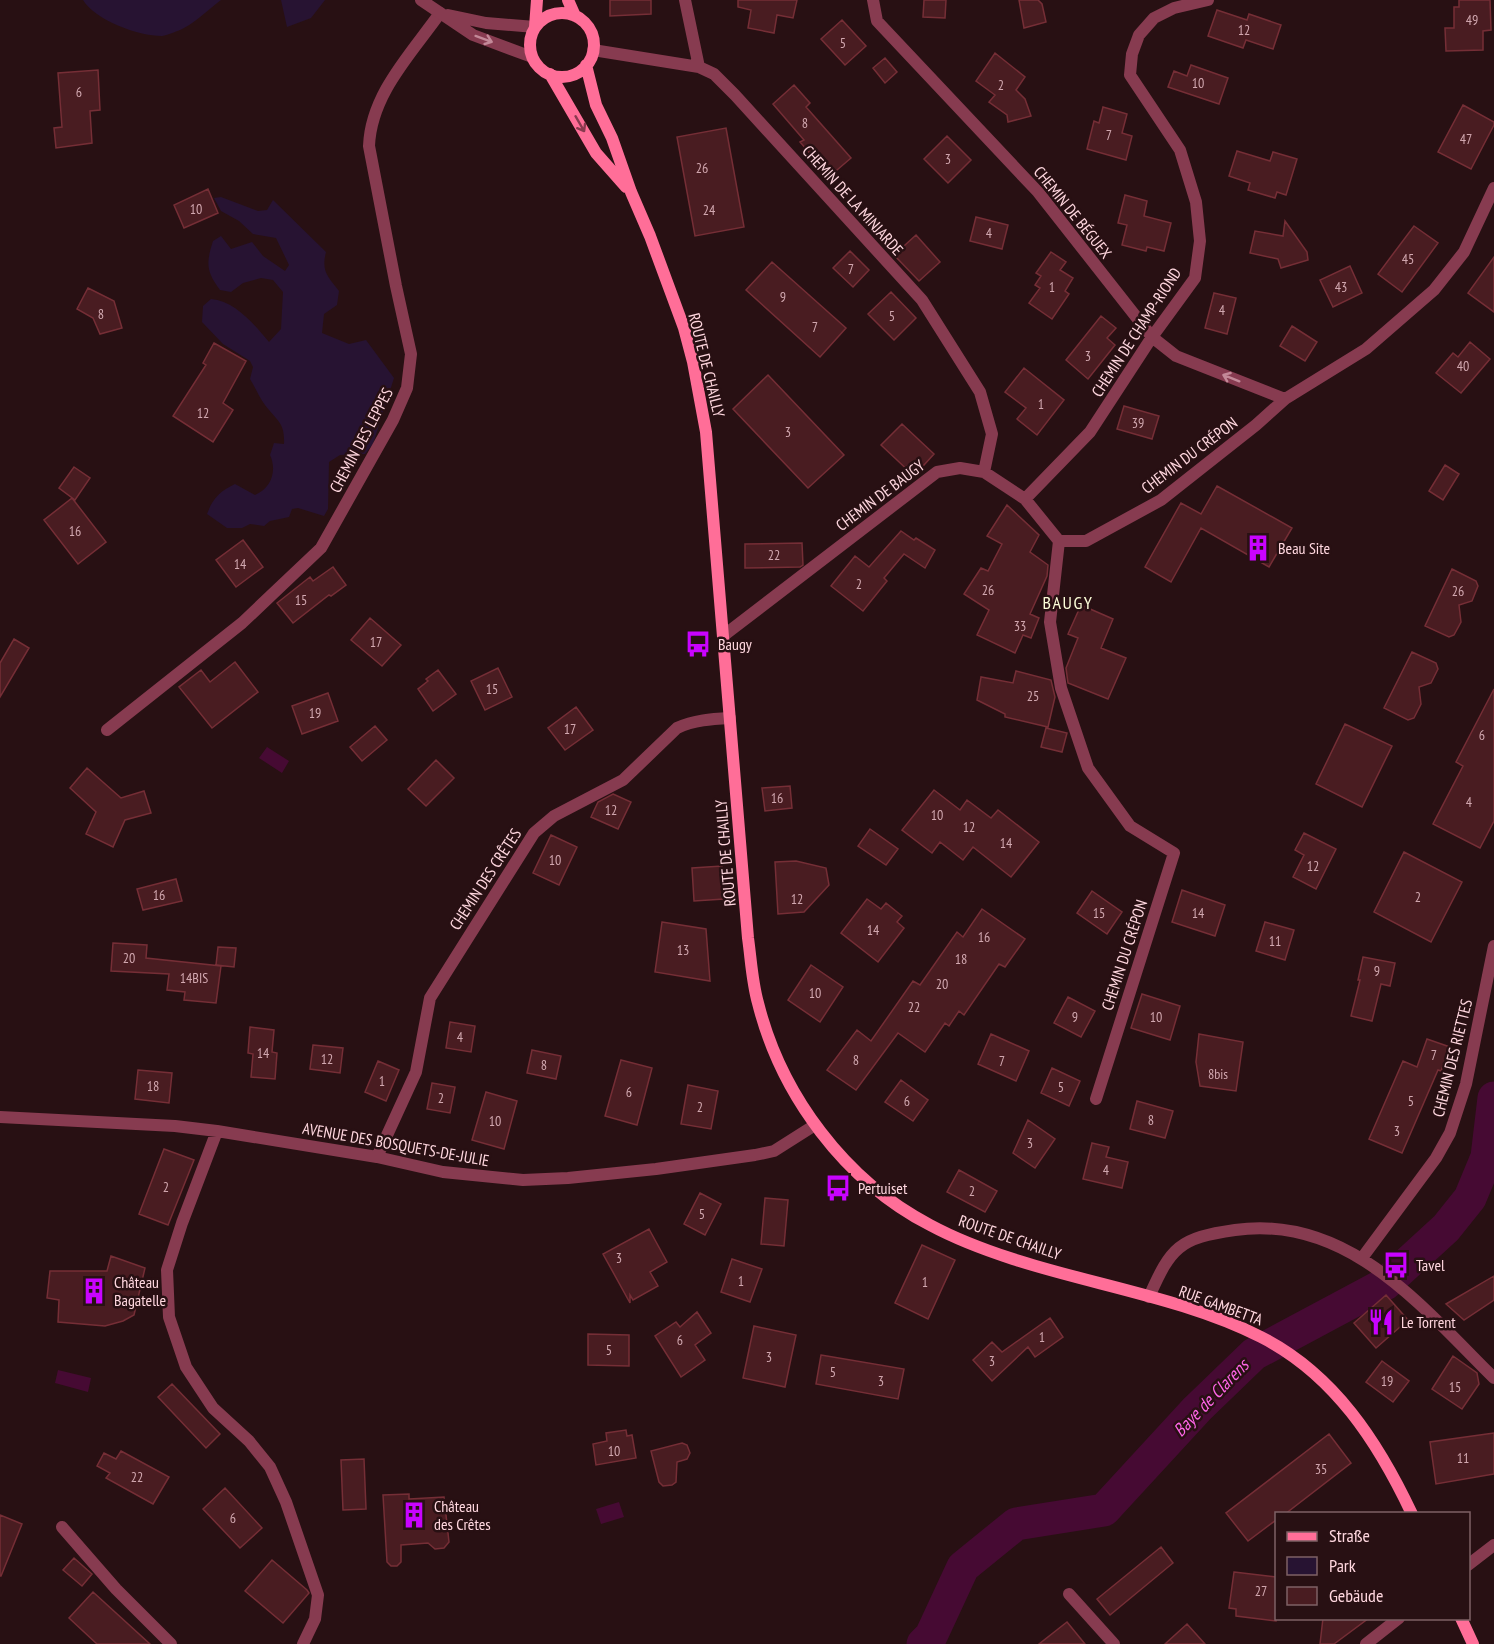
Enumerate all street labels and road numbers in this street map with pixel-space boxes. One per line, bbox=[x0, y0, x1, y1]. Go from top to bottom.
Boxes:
street label: CHEMIN DE LA MINJARDE bbox=[798, 141, 908, 259]
street label: CHEMIN DE BÉGUEX bbox=[1030, 162, 1116, 262]
street label: CHEMIN DE CHAMP-RIOND bbox=[1087, 264, 1185, 400]
street label: ROUTE DE CHAILLY bbox=[684, 311, 730, 420]
street label: CHEMIN DES LEPPES bbox=[325, 384, 397, 496]
street label: CHEMIN DU CRÉPON bbox=[1137, 412, 1241, 498]
street label: CHEMIN DE BAUGY bbox=[832, 455, 929, 535]
street label: ROUTE DE CHAILLY bbox=[710, 798, 740, 907]
street label: CHEMIN DES CRÊTES bbox=[445, 824, 525, 933]
street label: CHEMIN DU CRÉPON bbox=[1097, 897, 1151, 1013]
street label: CHEMIN DES RIETTES bbox=[1428, 997, 1476, 1119]
street label: AVENUE DES BOSQUETS-DE-JULIE bbox=[301, 1118, 491, 1170]
street label: ROUTE DE CHAILLY bbox=[956, 1210, 1064, 1264]
street label: RUE GAMBETTA bbox=[1176, 1281, 1266, 1330]

